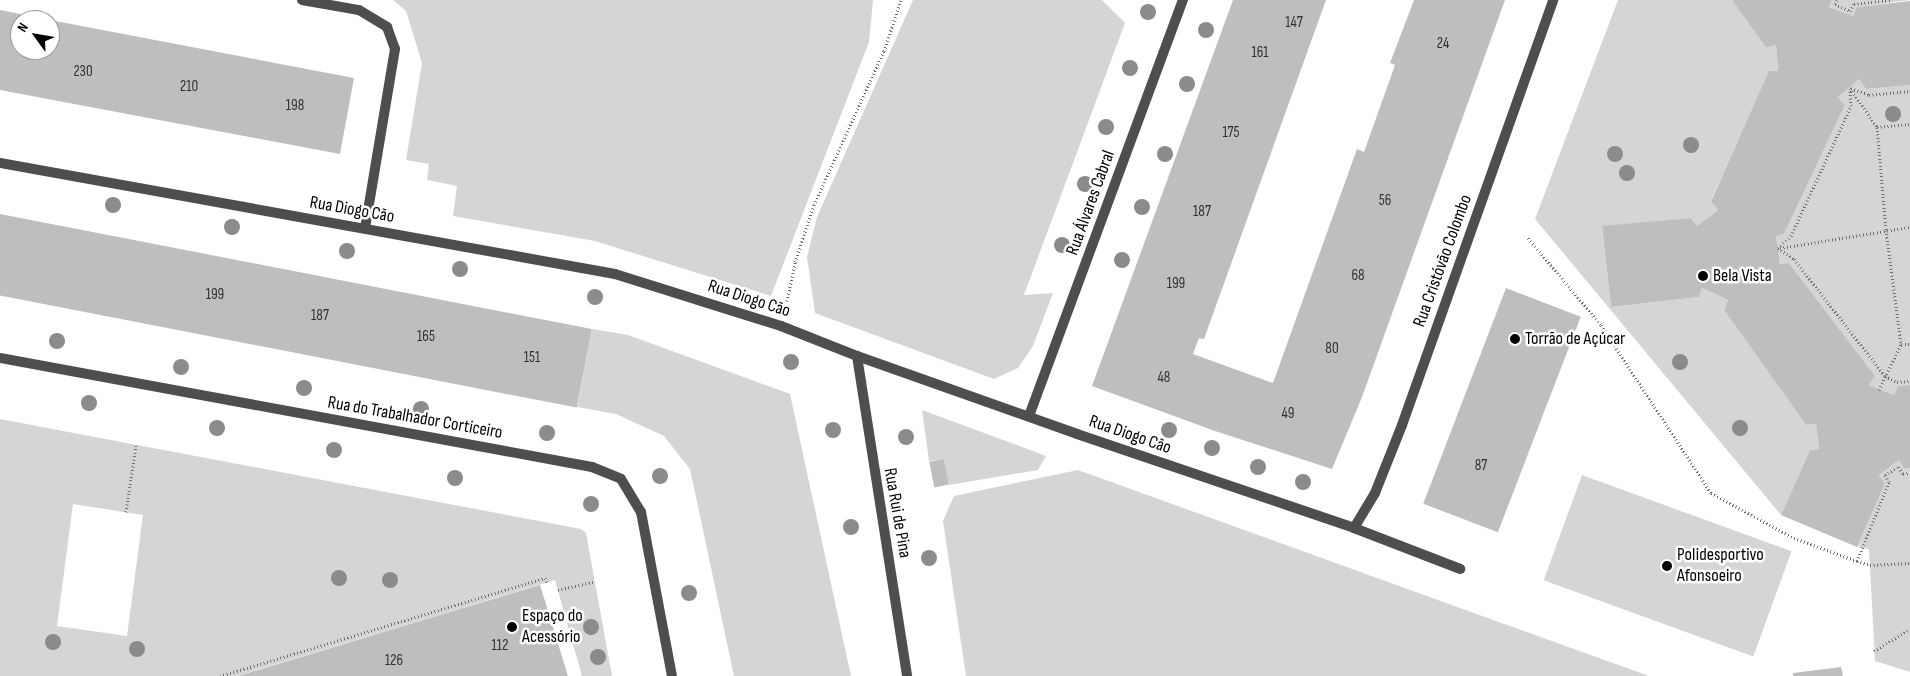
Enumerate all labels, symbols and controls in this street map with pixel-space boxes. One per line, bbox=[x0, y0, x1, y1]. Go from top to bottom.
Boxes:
north arrow bbox=[10, 10, 60, 60]
house number: 147 bbox=[1285, 14, 1303, 32]
text: N bbox=[14, 20, 32, 35]
house number: 24 bbox=[1437, 35, 1449, 53]
house number: 161 bbox=[1251, 44, 1269, 62]
house number: 230 bbox=[73, 63, 93, 81]
house number: 210 bbox=[180, 78, 198, 96]
house number: 198 bbox=[286, 97, 304, 115]
house number: 175 bbox=[1222, 124, 1240, 142]
street label: Rua Álvares Cabral bbox=[1062, 148, 1120, 258]
street label: Rua Diogo Cão bbox=[308, 192, 396, 228]
house number: 56 bbox=[1379, 192, 1391, 210]
street label: Rua Cristóvão Colombo bbox=[1409, 192, 1477, 330]
house number: 187 bbox=[1193, 203, 1211, 221]
place label: Bela Vista bbox=[1713, 265, 1772, 287]
house number: 68 bbox=[1351, 267, 1365, 285]
marker: Bela Vista bbox=[1697, 270, 1709, 282]
house number: 199 bbox=[1167, 275, 1185, 293]
street label: Rua Diogo Cão bbox=[705, 276, 793, 322]
house number: 199 bbox=[206, 286, 224, 304]
house number: 187 bbox=[311, 307, 329, 325]
house number: 165 bbox=[417, 328, 435, 346]
place label: Torrão de Açúcar bbox=[1525, 328, 1625, 350]
marker: Torrão de Açúcar bbox=[1509, 333, 1521, 345]
house number: 80 bbox=[1325, 340, 1339, 358]
house number: 151 bbox=[524, 349, 540, 367]
house number: 48 bbox=[1158, 369, 1170, 387]
street label: Rua do Trabalhador Corticeiro bbox=[326, 392, 504, 444]
house number: 49 bbox=[1282, 405, 1294, 423]
street label: Rua Diogo Cão bbox=[1086, 411, 1174, 459]
house number: 87 bbox=[1475, 457, 1487, 475]
street label: Rua Rui de Pina bbox=[878, 466, 916, 560]
place label: Polidesportivo Afonsoeiro bbox=[1677, 545, 1764, 588]
marker: Polidesportivo Afonsoeiro bbox=[1661, 560, 1673, 572]
place label: Espaço do Acessório bbox=[522, 606, 583, 649]
marker: Espaço do Acessório bbox=[506, 621, 518, 633]
house number: 112 bbox=[492, 637, 508, 655]
house number: 126 bbox=[385, 652, 403, 670]

